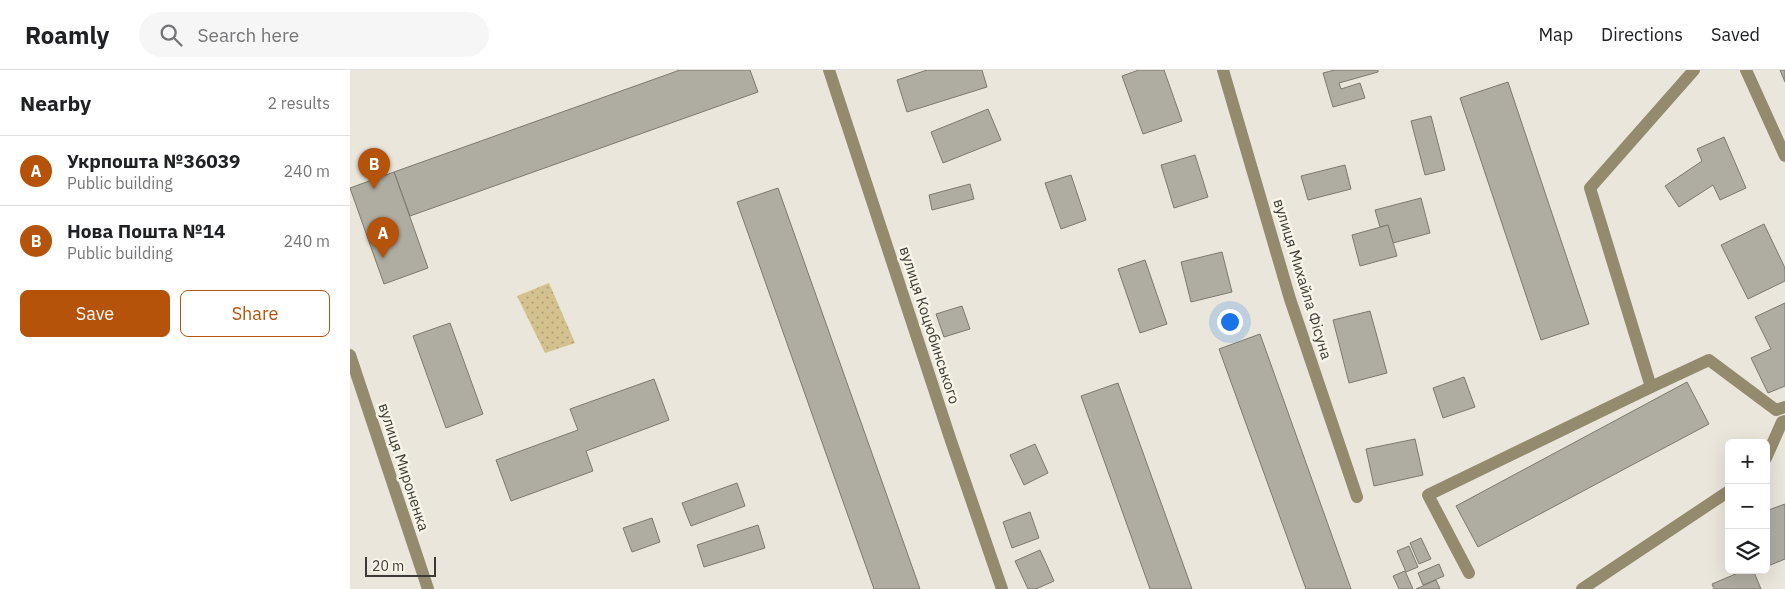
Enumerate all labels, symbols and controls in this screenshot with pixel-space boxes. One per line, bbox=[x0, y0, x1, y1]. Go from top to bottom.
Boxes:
search box bbox=[139, 12, 489, 57]
text: Roamly bbox=[25, 19, 109, 51]
icon: search bbox=[157, 21, 185, 49]
text: Search here bbox=[197, 23, 299, 47]
text: Map bbox=[1538, 23, 1573, 46]
text: Directions bbox=[1601, 23, 1683, 46]
text: Saved bbox=[1711, 23, 1760, 46]
text: Nearby bbox=[20, 89, 91, 117]
text: 2 results bbox=[267, 93, 330, 113]
pin: B bbox=[358, 148, 390, 189]
text: Укрпошта №36039 bbox=[67, 149, 241, 173]
text: A bbox=[31, 161, 41, 181]
text: 240 m bbox=[283, 161, 330, 181]
text: Public building bbox=[67, 173, 173, 193]
street label: вулиця Михайла Фісуна bbox=[1270, 196, 1336, 362]
pin: A bbox=[367, 217, 399, 258]
text: Нова Пошта №14 bbox=[67, 219, 225, 243]
text: B bbox=[31, 231, 41, 251]
text: 240 m bbox=[283, 231, 330, 251]
text: Public building bbox=[67, 243, 173, 263]
street label: вулиця Коцюбинського bbox=[896, 244, 964, 406]
button: Save bbox=[20, 290, 170, 337]
button: Share bbox=[180, 290, 330, 337]
your location bbox=[1217, 309, 1243, 335]
street label: вулиця Мироненка bbox=[374, 401, 434, 533]
map controls bbox=[1725, 439, 1770, 574]
button: + bbox=[1725, 439, 1770, 484]
button: − bbox=[1725, 484, 1770, 529]
button: layers bbox=[1725, 529, 1770, 574]
scale bar bbox=[365, 554, 436, 577]
text: 20 m bbox=[372, 557, 404, 575]

